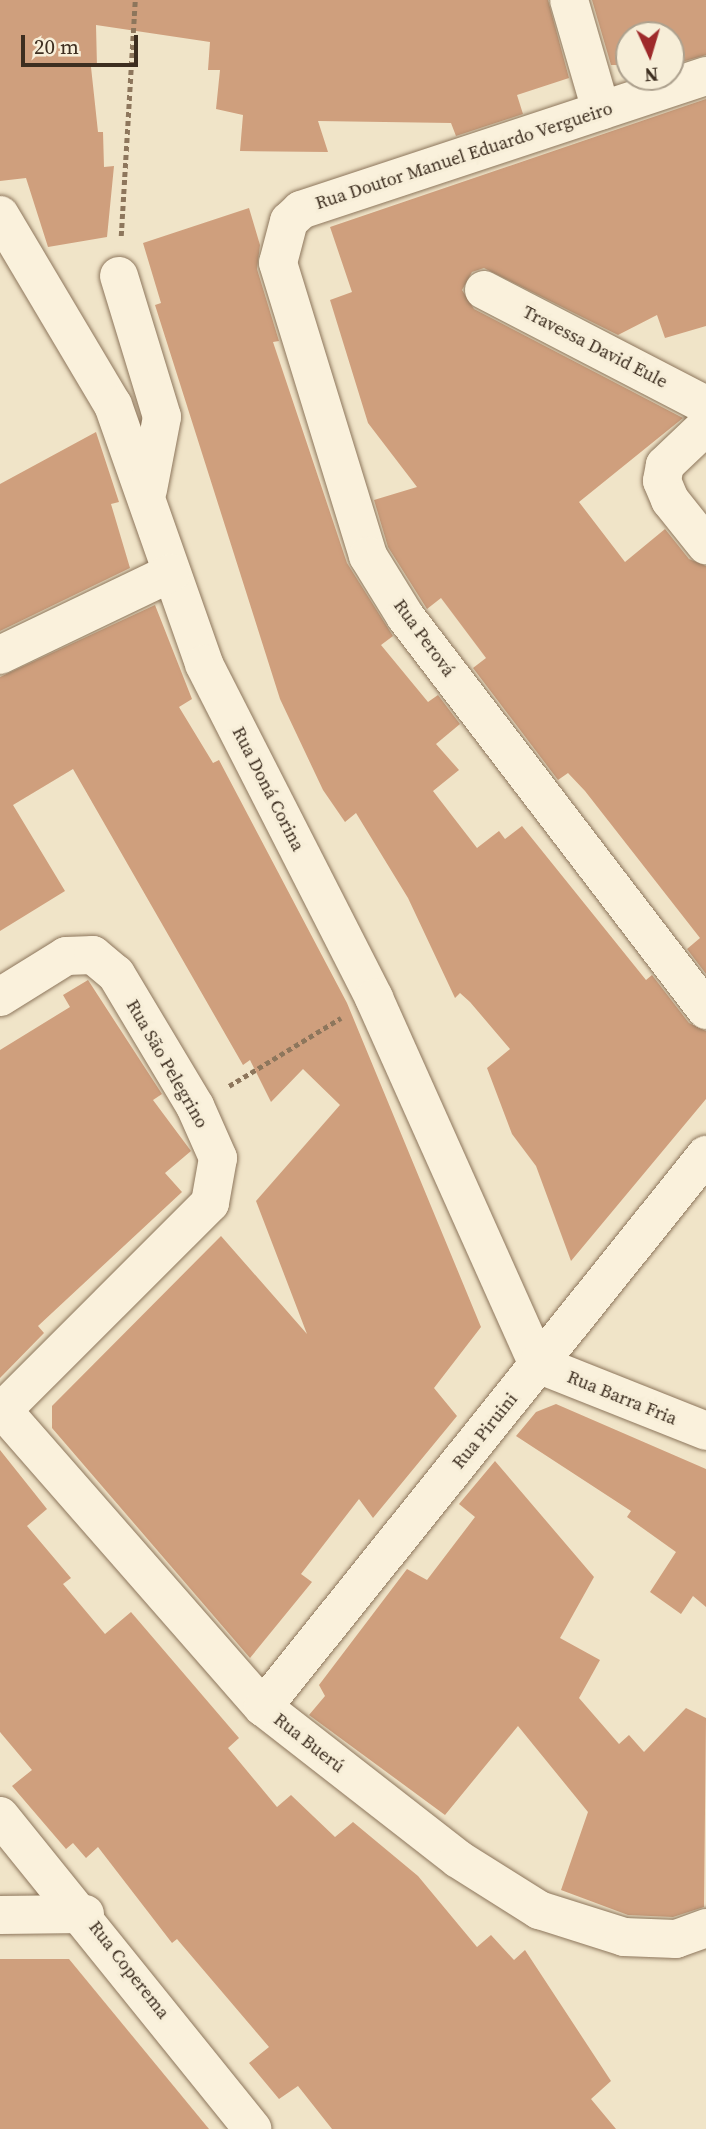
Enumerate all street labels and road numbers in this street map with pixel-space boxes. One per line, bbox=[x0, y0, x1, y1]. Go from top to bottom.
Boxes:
street label: Rua Doutor Manuel Eduardo Vergueiro bbox=[312, 98, 616, 214]
street label: Travessa David Eule bbox=[519, 301, 671, 393]
street label: Rua Perová bbox=[389, 595, 459, 681]
street label: Rua Doná Corina bbox=[227, 723, 309, 855]
street label: Rua São Pelegrino bbox=[121, 996, 213, 1132]
street label: Rua Barra Fria bbox=[564, 1366, 680, 1430]
street label: Rua Piruini bbox=[448, 1389, 522, 1473]
street label: Rua Buerú bbox=[269, 1709, 349, 1777]
street label: Rua Coperema bbox=[84, 1917, 174, 2023]

